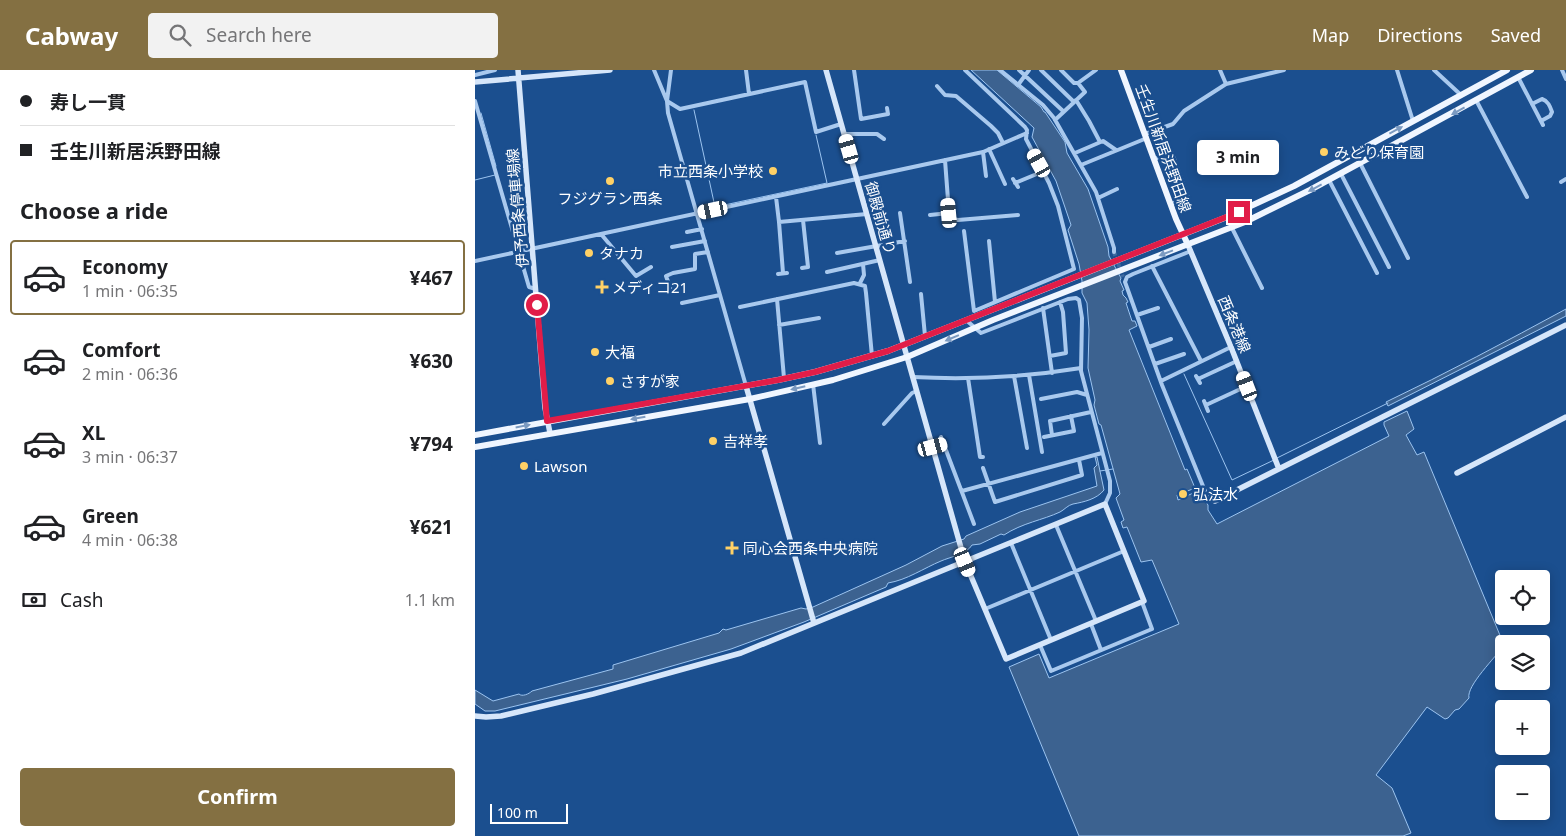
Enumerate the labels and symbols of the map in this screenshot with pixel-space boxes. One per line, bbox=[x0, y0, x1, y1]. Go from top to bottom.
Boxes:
street label: 壬生川新居浜野田線 bbox=[1132, 81, 1196, 215]
one-way arrow bbox=[1451, 106, 1464, 115]
one-way arrow bbox=[1389, 126, 1403, 135]
car bbox=[837, 133, 860, 165]
callout: 3 min bbox=[1198, 140, 1280, 174]
place label: みどり保育園 bbox=[1334, 142, 1424, 162]
car bbox=[1025, 146, 1052, 180]
marker: みどり保育園 bbox=[1318, 146, 1330, 158]
street label: 伊予西条停車場線 bbox=[502, 147, 532, 269]
place label: 市立西条小学校 bbox=[658, 161, 763, 181]
marker: 市立西条小学校 bbox=[767, 165, 779, 177]
marker: フジグラン西条 bbox=[604, 175, 616, 187]
street label: 御殿前通り bbox=[861, 179, 901, 257]
one-way arrow bbox=[1307, 184, 1322, 192]
place label: フジグラン西条 bbox=[557, 188, 663, 208]
car bbox=[940, 197, 957, 229]
car bbox=[696, 200, 729, 220]
route end bbox=[1228, 201, 1250, 223]
place label: タナカ bbox=[599, 243, 644, 263]
marker: タナカ bbox=[583, 247, 595, 259]
one-way arrow bbox=[1158, 249, 1173, 257]
place label: メディコ21 bbox=[612, 277, 688, 297]
marker: メディコ21 bbox=[596, 281, 608, 293]
street label: 西条港線 bbox=[1214, 292, 1256, 356]
route start bbox=[526, 294, 548, 316]
one-way arrow bbox=[945, 334, 959, 342]
place label: 大福 bbox=[605, 342, 635, 362]
marker: 大福 bbox=[589, 346, 601, 358]
car bbox=[1234, 369, 1259, 403]
place label: さすが家 bbox=[620, 371, 680, 391]
marker: さすが家 bbox=[604, 375, 616, 387]
one-way arrow bbox=[790, 384, 805, 392]
one-way arrow bbox=[630, 414, 646, 422]
one-way arrow bbox=[515, 422, 531, 430]
place label: 吉祥孝 bbox=[723, 431, 768, 451]
marker: 吉祥孝 bbox=[707, 435, 719, 447]
car bbox=[916, 436, 949, 458]
place label: Lawson bbox=[534, 456, 588, 476]
marker: Lawson bbox=[518, 460, 530, 472]
place label: 弘法水 bbox=[1193, 484, 1238, 504]
marker: 弘法水 bbox=[1177, 488, 1189, 500]
place label: 同心会西条中央病院 bbox=[743, 538, 878, 558]
marker: 同心会西条中央病院 bbox=[725, 541, 739, 555]
car bbox=[952, 545, 977, 579]
scale bar bbox=[490, 801, 567, 824]

